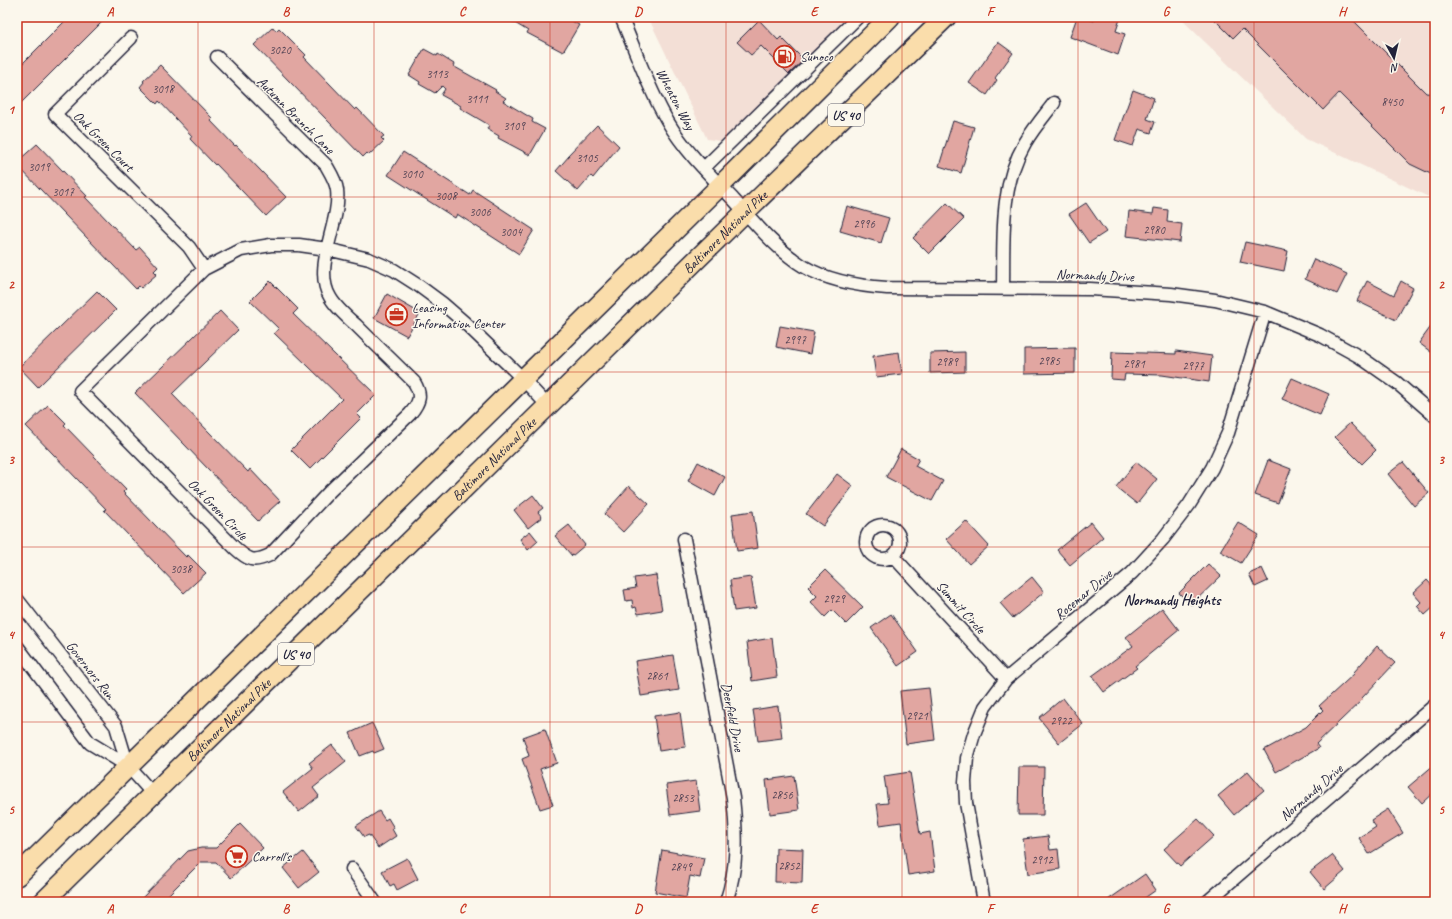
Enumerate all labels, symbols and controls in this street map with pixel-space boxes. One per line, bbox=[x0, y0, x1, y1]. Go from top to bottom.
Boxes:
text: A bbox=[107, 4, 115, 20]
text: B bbox=[283, 4, 291, 20]
text: C bbox=[459, 4, 467, 20]
text: D bbox=[634, 4, 643, 20]
text: E bbox=[811, 4, 820, 20]
text: F bbox=[987, 4, 996, 20]
text: G bbox=[1163, 4, 1171, 20]
text: H bbox=[1338, 4, 1348, 20]
north arrow bbox=[1374, 38, 1414, 78]
house number: 3020 bbox=[269, 42, 292, 58]
fuel station icon: Sunoco bbox=[772, 43, 798, 69]
place label: Sunoco bbox=[800, 48, 834, 65]
text: N bbox=[1389, 60, 1400, 76]
house number: 3113 bbox=[426, 66, 449, 82]
street label: Wheaton Way bbox=[652, 66, 699, 134]
street label: Autumn Branch Lane bbox=[253, 73, 339, 159]
house number: 3018 bbox=[152, 81, 175, 97]
house number: 3111 bbox=[466, 91, 488, 107]
house number: 8450 bbox=[1381, 94, 1404, 110]
text: 1 bbox=[8, 102, 16, 118]
text: 1 bbox=[1438, 102, 1446, 118]
road number: US 40 bbox=[828, 104, 864, 126]
street label: Oak Green Court bbox=[70, 108, 138, 176]
house number: 3109 bbox=[503, 118, 526, 134]
house number: 3105 bbox=[576, 150, 598, 166]
house number: 3019 bbox=[28, 159, 51, 175]
house number: 3010 bbox=[401, 166, 424, 182]
house number: 3017 bbox=[52, 184, 74, 200]
street label: Baltimore National Pike bbox=[679, 186, 772, 277]
house number: 3008 bbox=[435, 188, 458, 204]
house number: 3006 bbox=[469, 204, 491, 220]
house number: 2996 bbox=[853, 216, 875, 232]
house number: 2980 bbox=[1143, 222, 1166, 238]
house number: 3004 bbox=[500, 224, 523, 240]
street label: Normandy Drive bbox=[1056, 266, 1135, 285]
text: 2 bbox=[8, 277, 15, 293]
text: 2 bbox=[1438, 277, 1445, 293]
place label: Leasing Information Center bbox=[412, 299, 506, 332]
office icon: Leasing Information Center bbox=[384, 302, 410, 328]
house number: 2997 bbox=[784, 332, 806, 348]
house number: 2985 bbox=[1038, 353, 1060, 369]
house number: 2989 bbox=[936, 354, 959, 370]
house number: 2981 bbox=[1123, 356, 1145, 372]
house number: 2977 bbox=[1182, 358, 1204, 374]
street label: Baltimore National Pike bbox=[448, 413, 541, 505]
text: 3 bbox=[8, 452, 15, 468]
text: 3 bbox=[1438, 452, 1445, 468]
street label: Oak Green Circle bbox=[184, 475, 252, 545]
house number: 3038 bbox=[170, 561, 193, 577]
street label: Rosemar Drive bbox=[1051, 565, 1117, 623]
street label: Summit Circle bbox=[933, 578, 990, 638]
house number: 2929 bbox=[823, 591, 846, 607]
district label: Normandy Heights bbox=[1124, 591, 1222, 610]
text: 4 bbox=[8, 627, 16, 643]
text: 4 bbox=[1438, 627, 1446, 643]
street label: Governors Run bbox=[63, 638, 119, 703]
road number: US 40 bbox=[278, 643, 314, 665]
house number: 2861 bbox=[646, 668, 668, 684]
street label: Baltimore National Pike bbox=[183, 674, 276, 765]
street label: Deerfield Drive bbox=[718, 681, 748, 754]
house number: 2921 bbox=[906, 708, 928, 724]
house number: 2922 bbox=[1050, 713, 1073, 729]
street label: Normandy Drive bbox=[1276, 760, 1347, 824]
house number: 2856 bbox=[771, 787, 793, 803]
house number: 2853 bbox=[672, 790, 695, 806]
text: 5 bbox=[8, 802, 15, 818]
text: 5 bbox=[1438, 802, 1445, 818]
supermarket icon: Carroll's bbox=[224, 843, 250, 869]
place label: Carroll's bbox=[252, 848, 292, 865]
house number: 2912 bbox=[1031, 852, 1054, 868]
house number: 2852 bbox=[778, 858, 801, 874]
house number: 2849 bbox=[670, 859, 693, 875]
text: A bbox=[107, 901, 115, 917]
text: B bbox=[283, 901, 291, 917]
text: C bbox=[459, 901, 467, 917]
text: D bbox=[634, 901, 643, 917]
text: E bbox=[811, 901, 820, 917]
text: F bbox=[987, 901, 996, 917]
text: G bbox=[1163, 901, 1171, 917]
text: H bbox=[1338, 901, 1348, 917]

